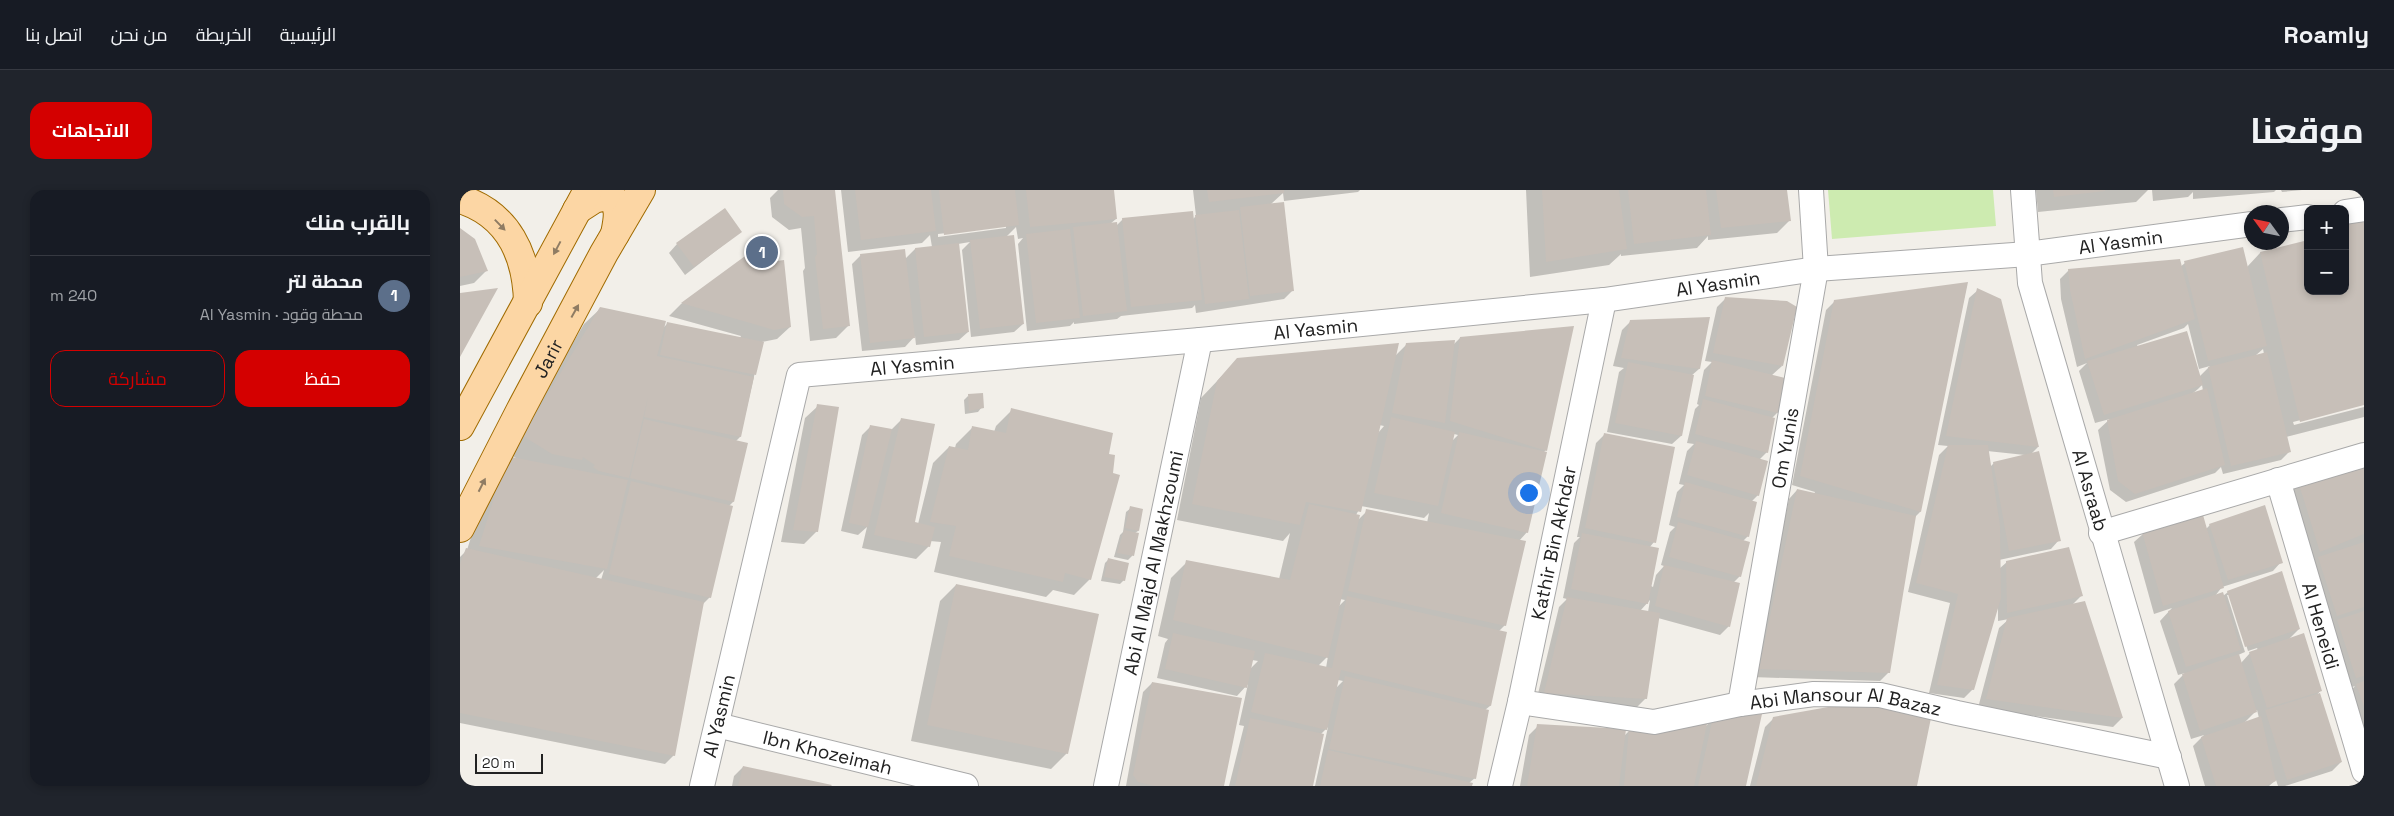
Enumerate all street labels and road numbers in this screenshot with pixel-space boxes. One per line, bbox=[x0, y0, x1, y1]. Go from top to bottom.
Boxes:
street label: Al Yasmin bbox=[2077, 224, 2164, 260]
street label: Al Yasmin bbox=[1674, 265, 1762, 302]
street label: Al Yasmin bbox=[1272, 312, 1359, 346]
street label: Jarir bbox=[528, 335, 569, 383]
street label: Al Yasmin bbox=[869, 349, 956, 382]
street label: Om Yunis bbox=[1766, 405, 1805, 490]
street label: Al Asraab bbox=[2066, 446, 2114, 534]
street label: Abi Al Majd Al Makhzoumi bbox=[1118, 449, 1189, 677]
street label: Kathir Bin Akhdar bbox=[1525, 464, 1582, 622]
street label: Al Heneidi bbox=[2296, 579, 2345, 672]
street label: Al Yasmin bbox=[697, 672, 741, 760]
street label: Abi Mansour Al Bazaz bbox=[1748, 682, 1944, 722]
street label: Ibn Khozeimah bbox=[760, 725, 895, 781]

